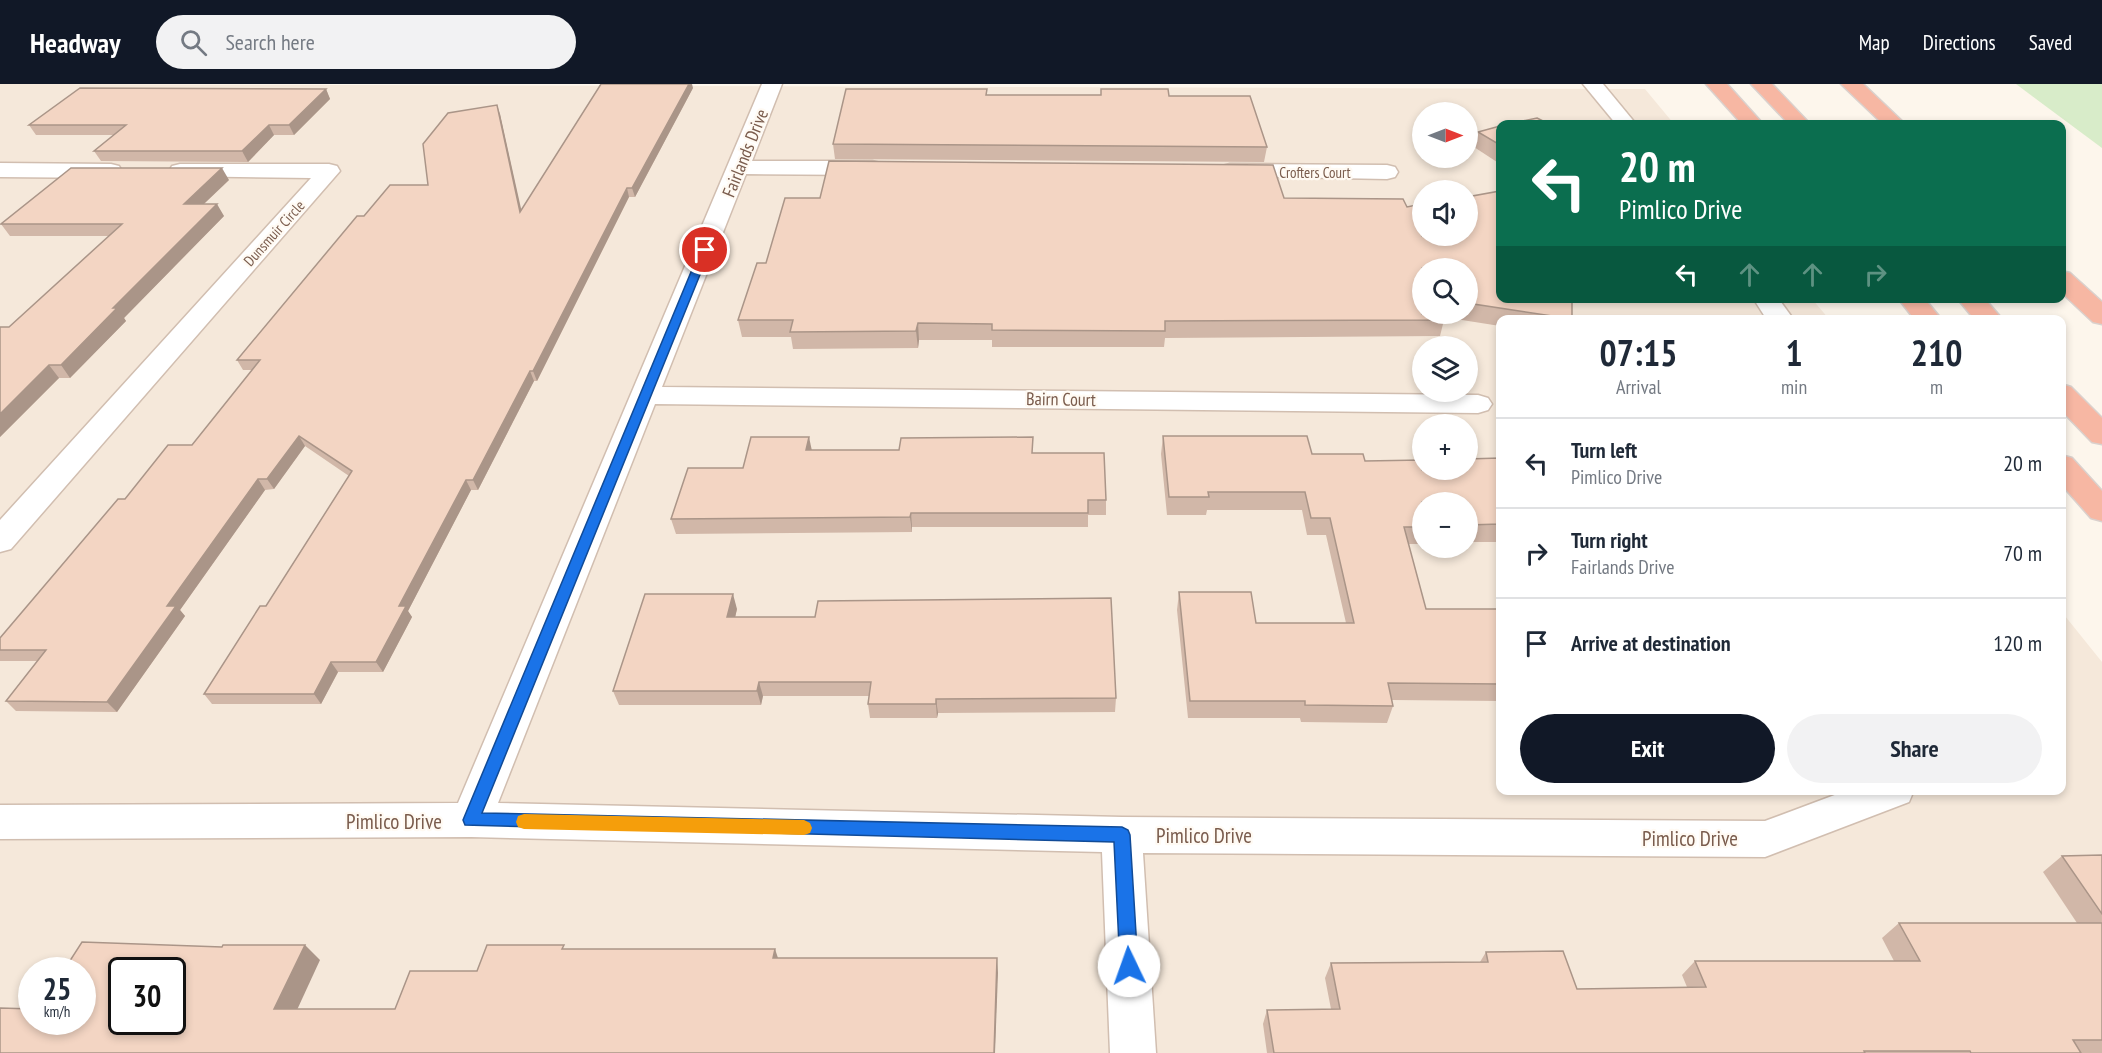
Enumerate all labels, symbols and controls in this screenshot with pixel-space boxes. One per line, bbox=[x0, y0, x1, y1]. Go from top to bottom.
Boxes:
search box bbox=[156, 15, 576, 69]
text: Headway bbox=[30, 24, 120, 61]
icon: search bbox=[177, 26, 210, 59]
text: Search here bbox=[225, 28, 315, 56]
text: Map bbox=[1859, 29, 1890, 56]
text: Directions bbox=[1923, 29, 1996, 56]
text: Saved bbox=[2029, 29, 2072, 56]
north arrow bbox=[1412, 102, 1478, 168]
map controls bbox=[1412, 102, 1478, 558]
street label: Fairlands Drive bbox=[717, 105, 773, 201]
text: 20 m bbox=[1619, 139, 1696, 194]
icon: left bbox=[1520, 144, 1598, 222]
street label: Crofters Court bbox=[1279, 163, 1351, 182]
button: sound bbox=[1412, 180, 1478, 246]
text: Pimlico Drive bbox=[1619, 192, 1742, 226]
street label: Dunsmuir Circle bbox=[239, 196, 309, 270]
pin bbox=[679, 224, 730, 275]
icon: arrive bbox=[688, 233, 721, 266]
button: search bbox=[1412, 258, 1478, 324]
icon: left bbox=[1670, 258, 1703, 291]
icon: ahead bbox=[1733, 258, 1766, 291]
icon: ahead bbox=[1796, 258, 1829, 291]
icon: right bbox=[1859, 258, 1892, 291]
text: 07:15 bbox=[1600, 329, 1677, 376]
text: 1 bbox=[1785, 329, 1803, 376]
text: 210 bbox=[1911, 329, 1962, 376]
button: layers bbox=[1412, 336, 1478, 402]
text: Arrival bbox=[1616, 374, 1661, 400]
text: min bbox=[1781, 374, 1807, 400]
text: m bbox=[1930, 374, 1943, 400]
street label: Bairn Court bbox=[1026, 387, 1096, 411]
button: + bbox=[1412, 414, 1478, 480]
text: Turn left bbox=[1571, 436, 1637, 464]
icon: left bbox=[1520, 447, 1553, 480]
text: 20 m bbox=[2003, 449, 2042, 477]
text: Pimlico Drive bbox=[1571, 464, 1662, 490]
button: − bbox=[1412, 492, 1478, 558]
text: Turn right bbox=[1571, 526, 1648, 554]
icon: right bbox=[1520, 537, 1553, 570]
text: 70 m bbox=[2003, 539, 2042, 567]
text: Fairlands Drive bbox=[1571, 554, 1675, 580]
icon: arrive bbox=[1520, 627, 1553, 660]
text: Arrive at destination bbox=[1571, 629, 1731, 657]
text: 120 m bbox=[1993, 629, 2042, 657]
button: Exit bbox=[1520, 714, 1775, 783]
button: Share bbox=[1787, 714, 2042, 783]
street label: Pimlico Drive bbox=[346, 808, 442, 835]
street label: Pimlico Drive bbox=[1156, 822, 1252, 849]
street label: Pimlico Drive bbox=[1642, 825, 1738, 852]
position arrow bbox=[1097, 934, 1161, 998]
speed limit sign: 30 bbox=[108, 957, 186, 1035]
text: 25 bbox=[43, 969, 71, 1008]
text: km/h bbox=[44, 1002, 70, 1021]

